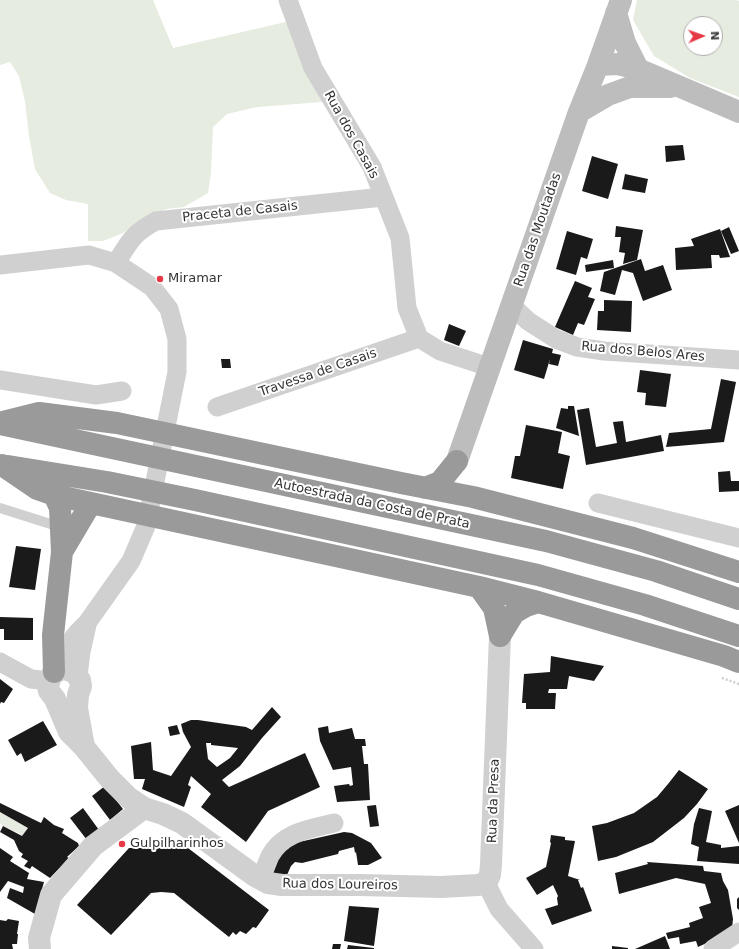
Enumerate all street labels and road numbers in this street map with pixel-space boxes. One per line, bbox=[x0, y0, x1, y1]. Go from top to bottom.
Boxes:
street label: Rua dos Casais bbox=[320, 88, 382, 182]
street label: Rua das Moutadas bbox=[511, 171, 565, 289]
street label: Praceta de Casais bbox=[182, 198, 298, 226]
street label: Rua dos Belos Ares bbox=[581, 339, 705, 365]
street label: Travessa de Casais bbox=[257, 346, 379, 400]
street label: Autoestrada da Costa de Prata bbox=[273, 476, 471, 532]
street label: Rua da Presa bbox=[485, 758, 503, 844]
street label: Rua dos Loureiros bbox=[282, 876, 398, 894]

